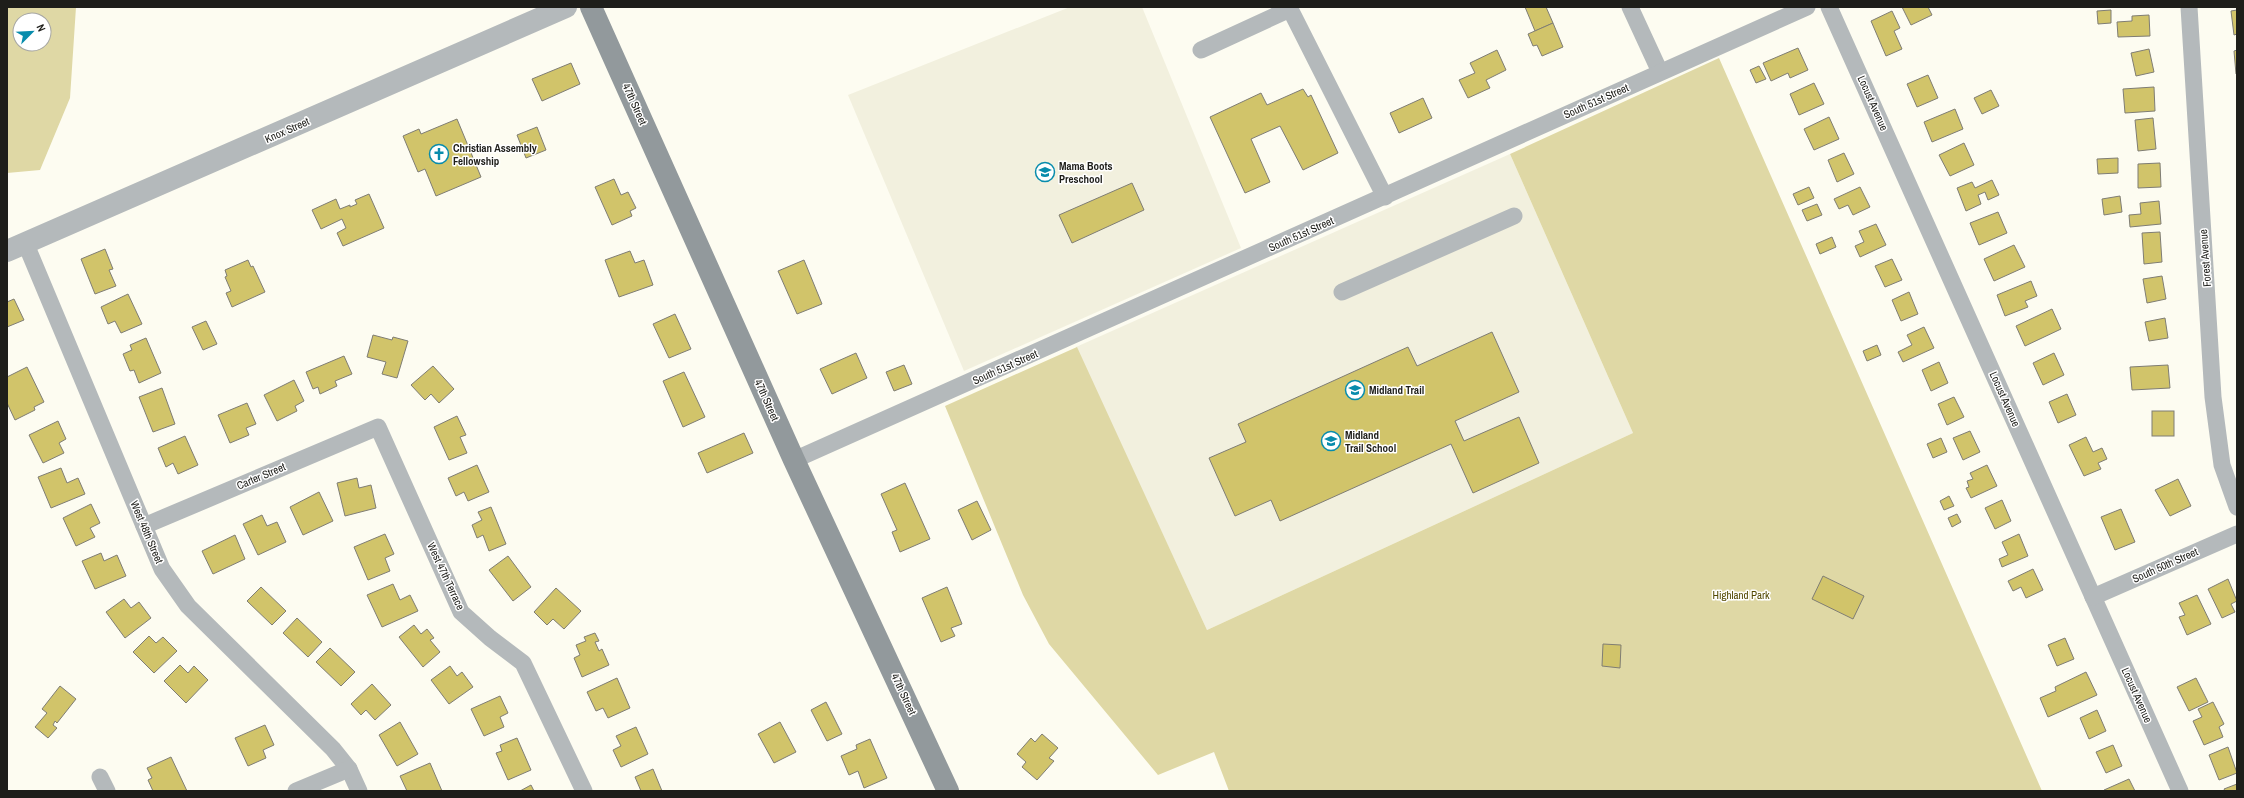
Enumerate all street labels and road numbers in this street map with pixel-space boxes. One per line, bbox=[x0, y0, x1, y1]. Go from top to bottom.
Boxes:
street label: Locust Avenue bbox=[1855, 73, 1891, 133]
street label: South 51st Street bbox=[1561, 80, 1631, 122]
street label: 47th Street bbox=[620, 81, 651, 127]
street label: Knox Street bbox=[263, 114, 312, 146]
street label: South 51st Street bbox=[1266, 213, 1336, 255]
street label: Forest Avenue bbox=[2196, 229, 2214, 287]
street label: South 51st Street bbox=[970, 346, 1040, 388]
street label: Locust Avenue bbox=[1987, 369, 2023, 429]
street label: 47th Street bbox=[752, 377, 783, 423]
street label: Carter Street bbox=[234, 459, 288, 493]
street label: West 48th Street bbox=[127, 498, 167, 566]
street label: West 47th Terrace bbox=[424, 540, 468, 612]
street label: South 50th Street bbox=[2130, 544, 2200, 586]
street label: Locust Avenue bbox=[2119, 665, 2155, 725]
street label: 47th Street bbox=[888, 671, 920, 717]

